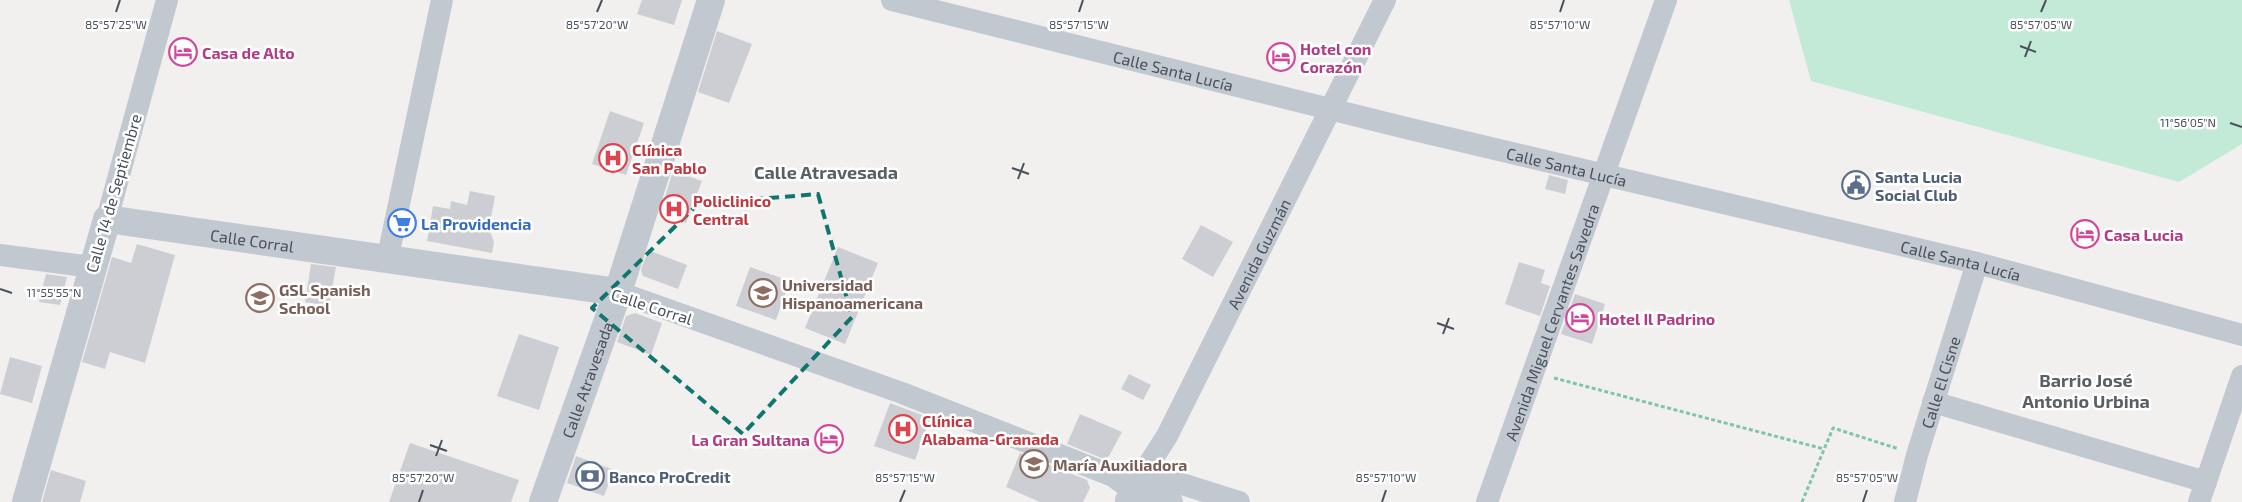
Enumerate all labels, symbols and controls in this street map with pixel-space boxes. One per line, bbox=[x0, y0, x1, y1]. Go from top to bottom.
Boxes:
text: 85°57'25"W bbox=[85, 17, 147, 31]
text: 85°57'20"W bbox=[566, 17, 628, 31]
text: 85°57'15"W bbox=[1049, 17, 1109, 31]
text: 85°57'10"W bbox=[1530, 17, 1590, 31]
text: 85°57'05"W bbox=[2010, 17, 2072, 31]
hotel icon: Casa de Alto bbox=[168, 37, 198, 67]
place label: Hotel con Corazón bbox=[1300, 39, 1372, 76]
hotel icon: Hotel con Corazón bbox=[1266, 42, 1296, 72]
place label: Casa de Alto bbox=[202, 43, 295, 62]
street label: Calle Santa Lucía bbox=[1111, 46, 1235, 94]
street label: Calle 14 de Septiembre bbox=[81, 112, 145, 274]
text: 11°56'05"N bbox=[2160, 115, 2216, 129]
place label: Clínica San Pablo bbox=[632, 140, 707, 177]
hospital icon: Clínica San Pablo bbox=[598, 143, 628, 173]
street label: Calle Santa Lucía bbox=[1505, 143, 1629, 189]
district label: Calle Atravesada bbox=[754, 161, 898, 183]
place label: Santa Lucia Social Club bbox=[1875, 167, 1962, 204]
public building icon: Santa Lucia Social Club bbox=[1841, 170, 1871, 200]
place label: Policlinico Central bbox=[693, 191, 771, 228]
hospital icon: Policlinico Central bbox=[659, 194, 689, 224]
street label: Avenida Guzmán bbox=[1223, 195, 1294, 312]
street label: Avenida Miguel Cervantes Savedra bbox=[1500, 201, 1602, 443]
supermarket icon: La Providencia bbox=[387, 208, 417, 238]
place label: La Providencia bbox=[421, 214, 531, 233]
hotel icon: Casa Lucia bbox=[2070, 219, 2100, 249]
street label: Calle Corral bbox=[209, 224, 295, 255]
place label: Casa Lucia bbox=[2104, 225, 2183, 244]
street label: Calle Santa Lucía bbox=[1899, 236, 2023, 284]
place label: Universidad Hispanoamericana bbox=[782, 275, 923, 312]
school or university icon: Universidad Hispanoamericana bbox=[748, 278, 778, 308]
place label: GSL Spanish School bbox=[279, 280, 371, 317]
school or university icon: GSL Spanish School bbox=[245, 283, 275, 313]
street label: Calle Corral bbox=[609, 284, 695, 328]
text: 11°55'55"N bbox=[27, 285, 81, 299]
hotel icon: Hotel Il Padrino bbox=[1565, 303, 1595, 333]
place label: Hotel Il Padrino bbox=[1599, 309, 1715, 328]
street label: Calle Atravesada bbox=[557, 319, 616, 440]
street label: Calle El Cisne bbox=[1916, 334, 1963, 430]
district label: Barrio José Antonio Urbina bbox=[2022, 369, 2150, 412]
place label: Clínica Alabama-Granada bbox=[922, 411, 1059, 448]
hospital icon: Clínica Alabama-Granada bbox=[888, 414, 918, 444]
hotel icon: La Gran Sultana bbox=[814, 424, 844, 454]
place label: La Gran Sultana bbox=[691, 430, 810, 449]
school or university icon: María Auxiliadora bbox=[1019, 449, 1049, 479]
place label: María Auxiliadora bbox=[1053, 455, 1187, 474]
bank icon: Banco ProCredit bbox=[575, 461, 605, 491]
place label: Banco ProCredit bbox=[609, 467, 731, 486]
text: 85°57'20"W bbox=[392, 470, 454, 484]
text: 85°57'15"W bbox=[875, 470, 935, 484]
text: 85°57'10"W bbox=[1356, 470, 1416, 484]
text: 85°57'05"W bbox=[1836, 470, 1898, 484]

